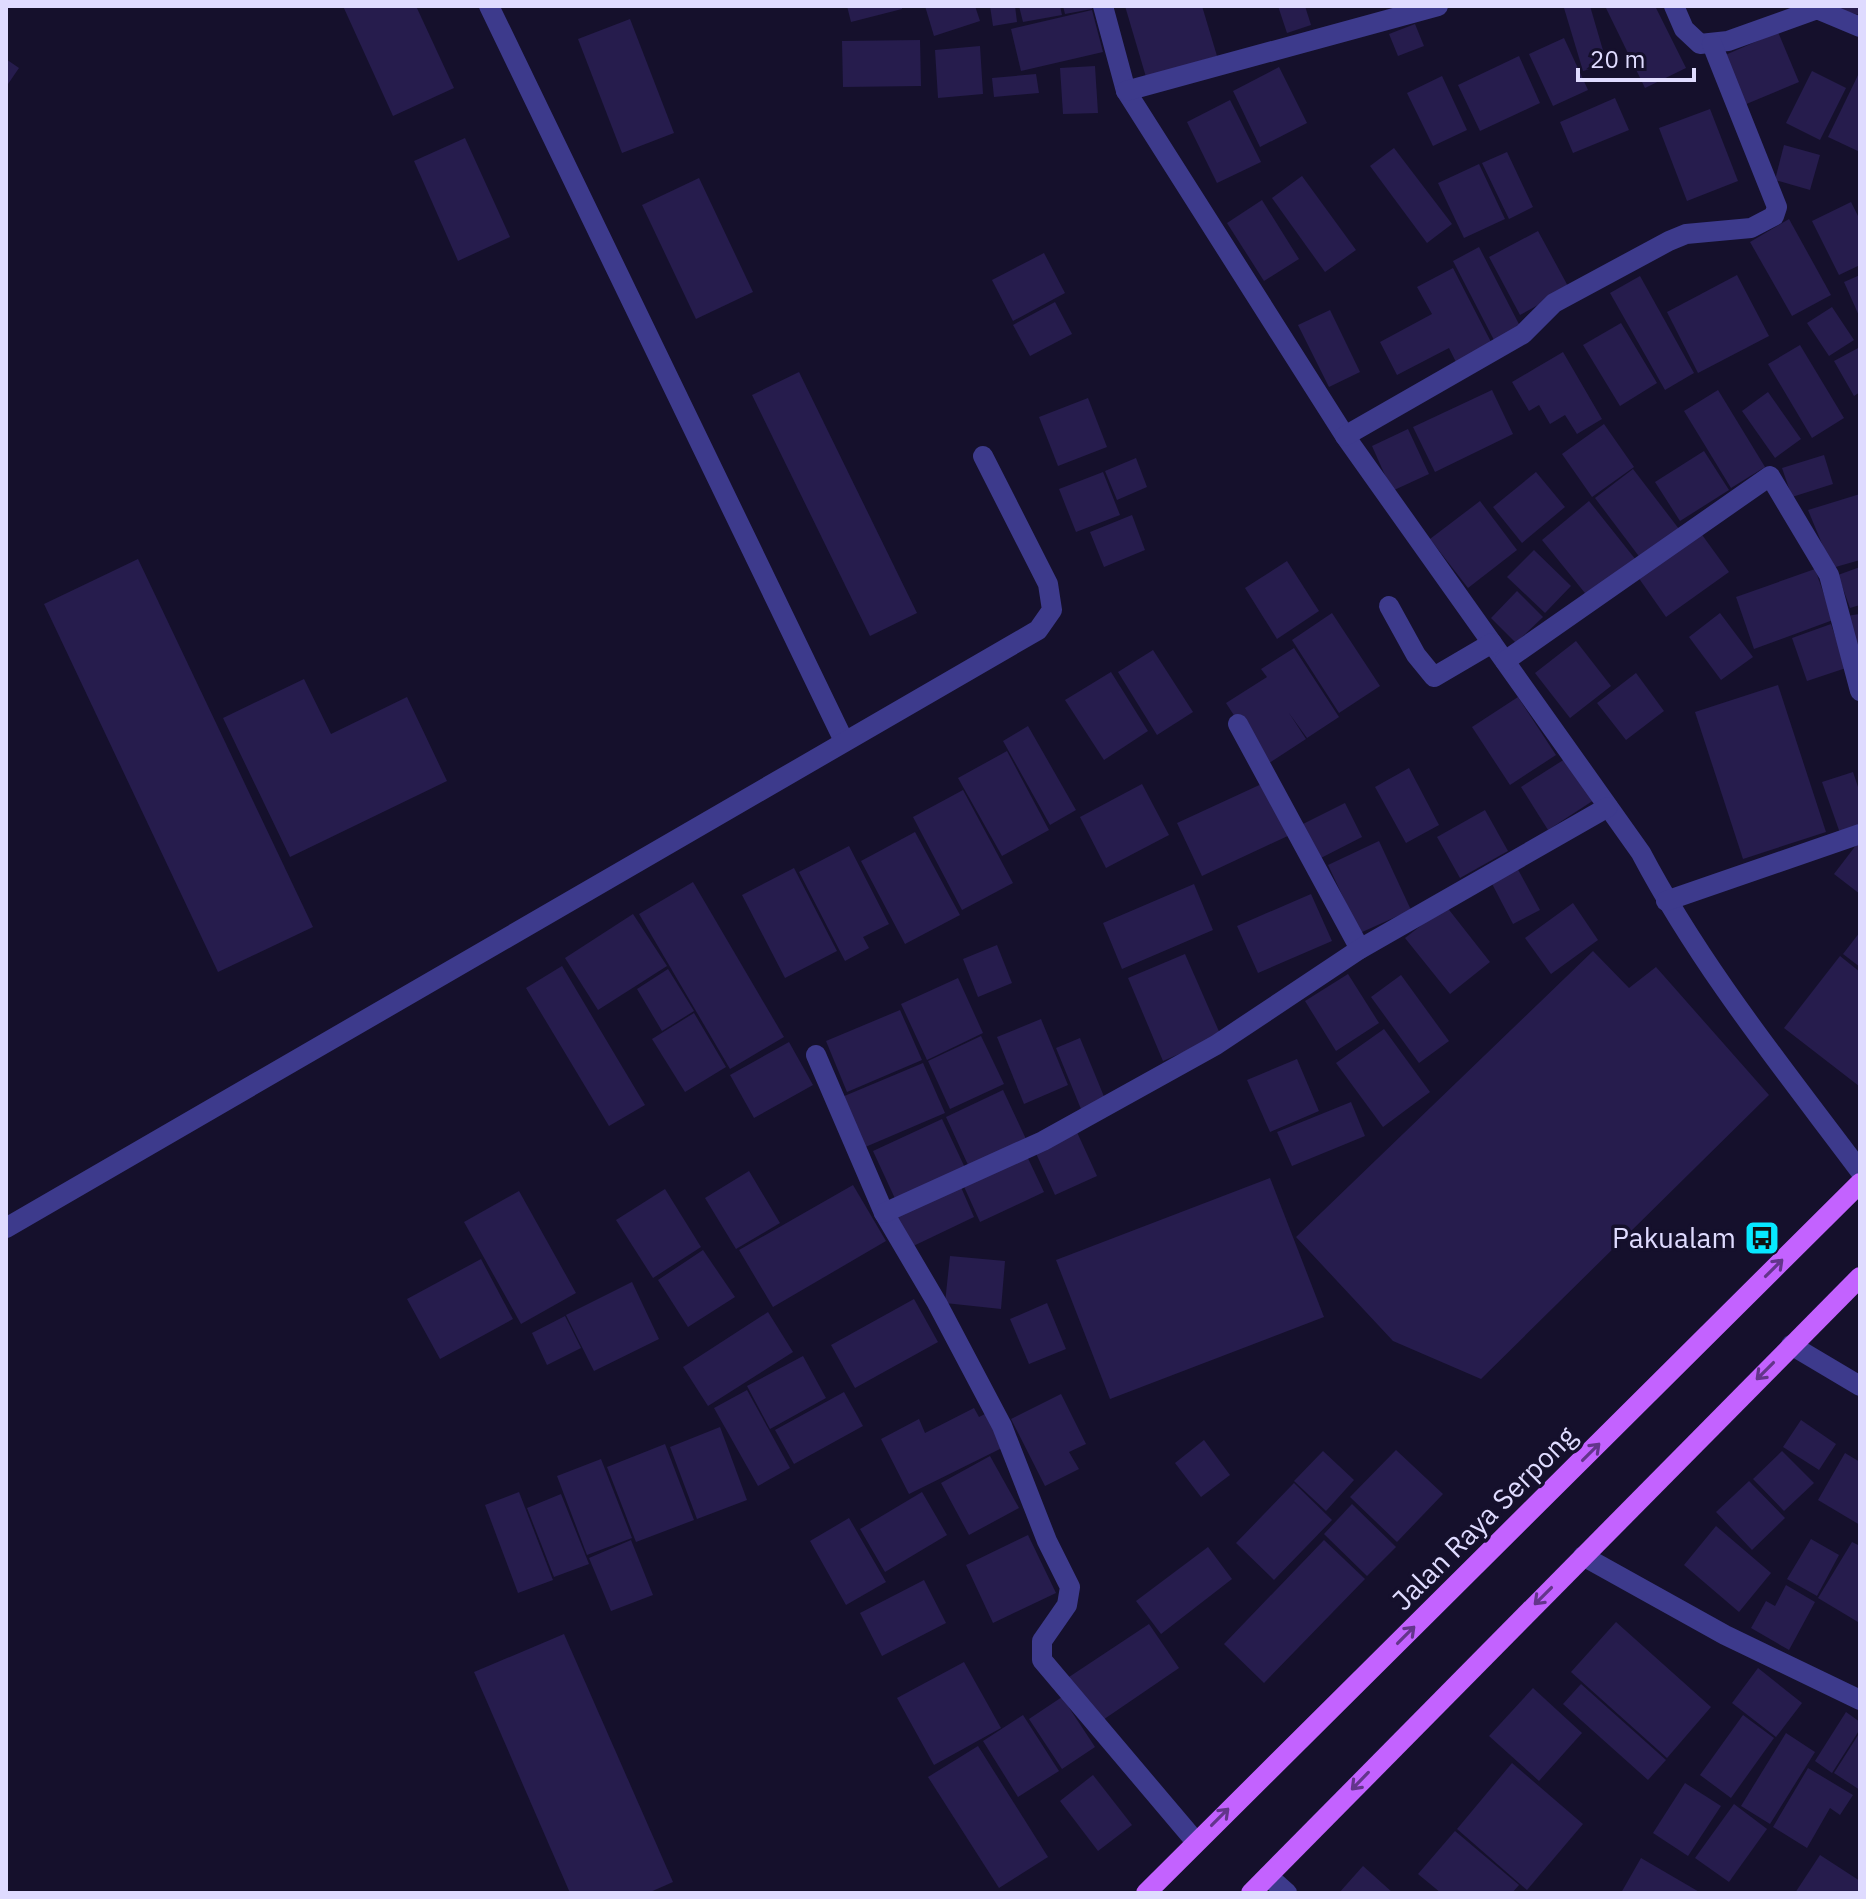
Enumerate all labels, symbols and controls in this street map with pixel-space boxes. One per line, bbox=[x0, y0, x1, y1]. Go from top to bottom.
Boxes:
scale bar bbox=[1578, 32, 1694, 82]
text: 20 m bbox=[1590, 43, 1645, 75]
place label: Pakualam bbox=[1612, 1219, 1736, 1256]
bus stop icon: Pakualam bbox=[1743, 1219, 1781, 1257]
one-way arrow bbox=[1764, 1259, 1783, 1278]
one-way arrow bbox=[1756, 1361, 1776, 1381]
street label: Jalan Raya Serpong bbox=[1383, 1417, 1584, 1618]
one-way arrow bbox=[1581, 1443, 1600, 1462]
one-way arrow bbox=[1534, 1586, 1553, 1605]
one-way arrow bbox=[1396, 1626, 1415, 1645]
one-way arrow bbox=[1351, 1771, 1370, 1790]
one-way arrow bbox=[1210, 1808, 1229, 1827]

